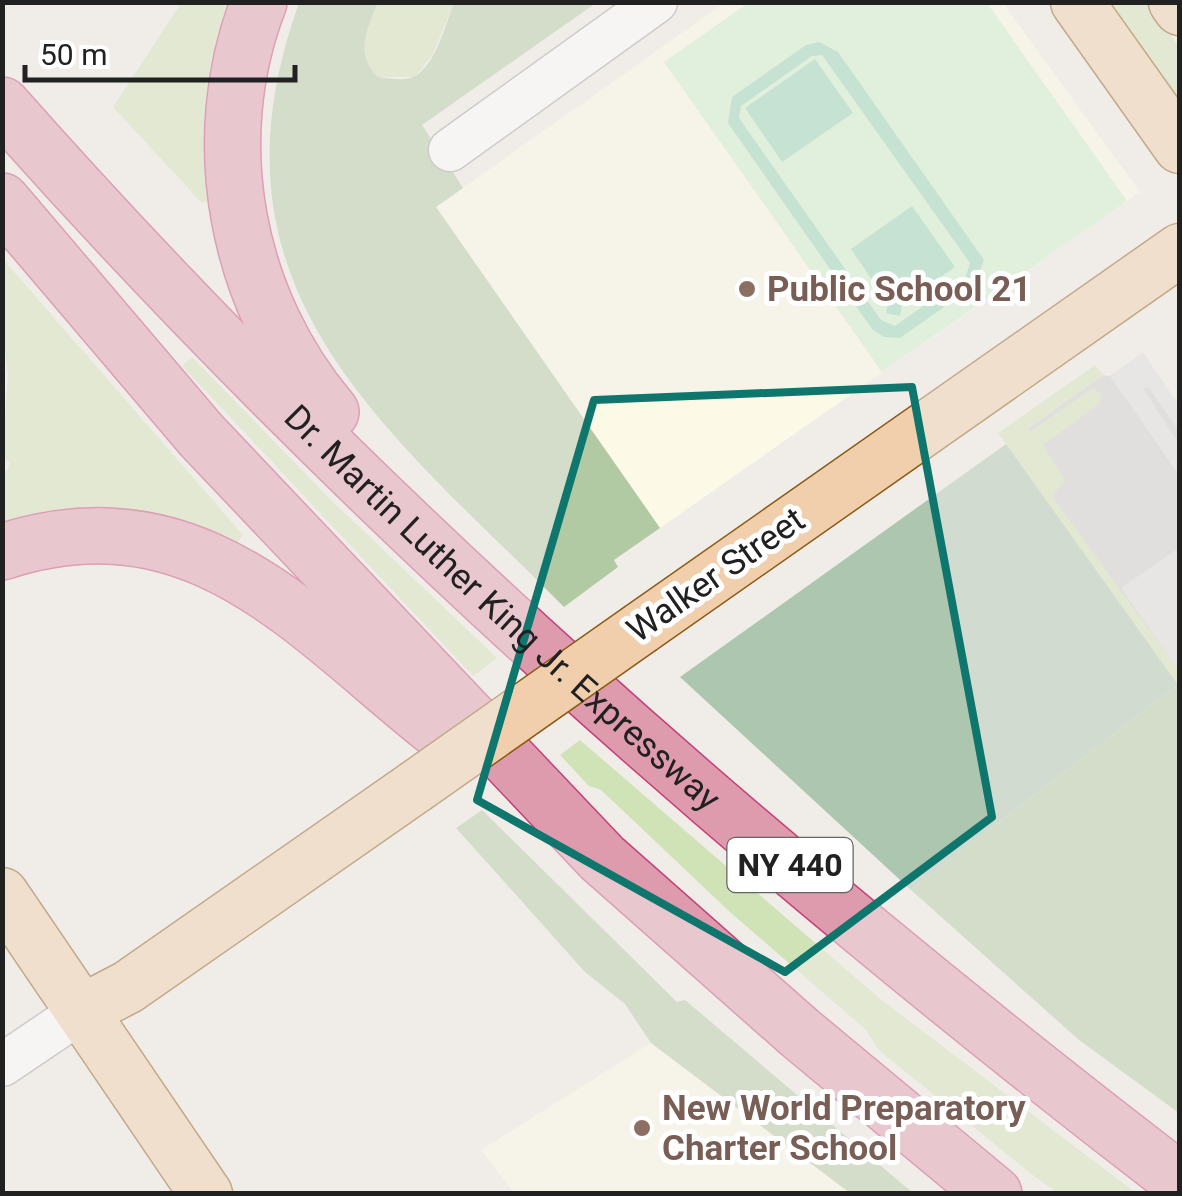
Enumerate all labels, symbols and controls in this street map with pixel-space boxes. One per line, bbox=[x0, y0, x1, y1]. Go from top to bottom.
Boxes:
scale bar bbox=[25, 20, 295, 82]
text: 50 m bbox=[40, 37, 107, 72]
place label: Public School 21 bbox=[767, 269, 1031, 310]
marker: Public School 21 bbox=[736, 278, 758, 300]
street label: Dr. Martin Luther King Jr. Expressway bbox=[276, 397, 729, 819]
street label: Walker Street bbox=[620, 499, 812, 651]
road number: NY 440 bbox=[728, 838, 852, 892]
place label: New World Preparatory Charter School bbox=[662, 1088, 1026, 1169]
marker: New World Preparatory Charter School bbox=[631, 1117, 653, 1139]

